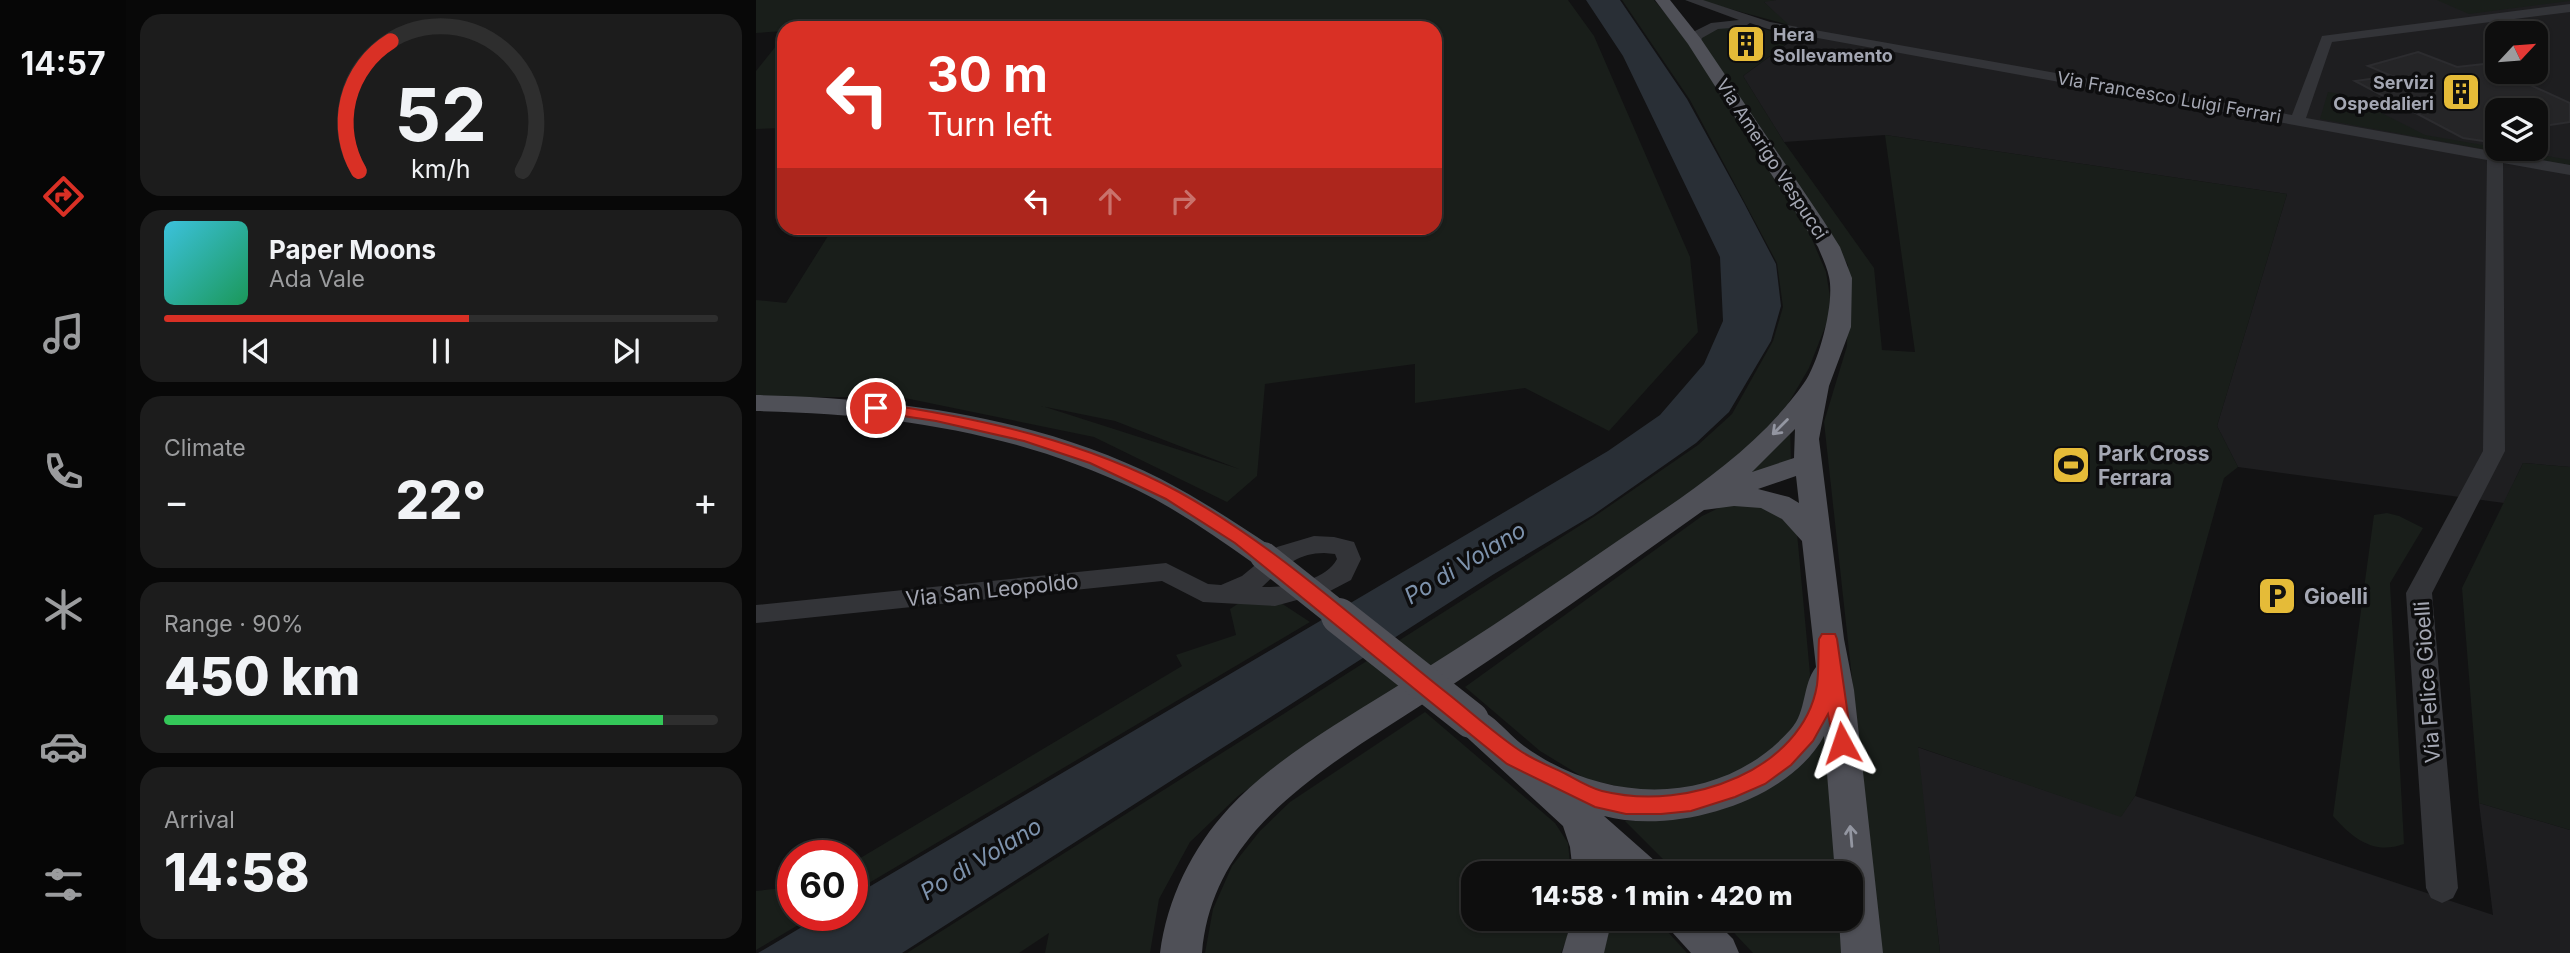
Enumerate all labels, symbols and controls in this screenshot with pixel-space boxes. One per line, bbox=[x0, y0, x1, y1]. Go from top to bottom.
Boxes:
north arrow bbox=[2485, 21, 2548, 84]
map controls bbox=[2485, 21, 2548, 161]
building icon: Hera Sollevamento bbox=[1725, 23, 1767, 65]
place label: Hera Sollevamento bbox=[1773, 24, 1893, 66]
text: 14:57 bbox=[20, 44, 106, 83]
text: 30 m bbox=[927, 45, 1048, 104]
icon: left bbox=[812, 49, 903, 140]
street label: Via Francesco Luigi Ferrari bbox=[2055, 67, 2283, 127]
text: 52 bbox=[395, 70, 487, 159]
building icon: Servizi Ospedalieri bbox=[2440, 71, 2482, 113]
place label: Servizi Ospedalieri bbox=[2333, 72, 2434, 114]
street label: Via Amerigo Vespucci bbox=[1712, 75, 1832, 243]
button: layers bbox=[2485, 98, 2548, 161]
text: Turn left bbox=[927, 105, 1052, 144]
text: km/h bbox=[411, 154, 471, 184]
icon: directions bbox=[39, 172, 88, 221]
icon: left bbox=[1018, 182, 1056, 220]
icon: ahead bbox=[1091, 182, 1129, 220]
icon: right bbox=[1164, 182, 1202, 220]
text: Paper Moons bbox=[269, 234, 436, 265]
text: Ada Vale bbox=[269, 265, 365, 293]
icon: music bbox=[39, 309, 88, 358]
icon: previous bbox=[237, 332, 275, 370]
icon: pause bbox=[422, 332, 460, 370]
icon: next bbox=[607, 332, 645, 370]
pin bbox=[846, 378, 906, 438]
icon: arrive bbox=[857, 389, 895, 427]
one-way arrow bbox=[1772, 418, 1789, 435]
text: Climate bbox=[164, 434, 246, 462]
place label: Park Cross Ferrara bbox=[2098, 441, 2210, 490]
sports icon: Park Cross Ferrara bbox=[2050, 444, 2092, 486]
icon: phone bbox=[39, 447, 88, 496]
text: 22° bbox=[396, 469, 486, 532]
text: − bbox=[164, 478, 189, 524]
text: + bbox=[693, 478, 718, 524]
water label: Po di Volano bbox=[1399, 516, 1531, 610]
street label: Via San Leopoldo bbox=[904, 568, 1080, 612]
parking icon: Gioelli bbox=[2256, 575, 2298, 617]
place label: Gioelli bbox=[2304, 584, 2368, 609]
icon: climate bbox=[39, 585, 88, 634]
street label: Via Felice Gioelli bbox=[2409, 600, 2445, 764]
text: Range · 90% bbox=[164, 610, 304, 638]
text: 450 km bbox=[164, 645, 360, 708]
position arrow bbox=[1805, 706, 1879, 780]
icon: car bbox=[39, 722, 88, 771]
text: Arrival bbox=[164, 806, 235, 834]
water label: Po di Volano bbox=[915, 812, 1047, 906]
one-way arrow bbox=[1844, 825, 1857, 848]
speed limit sign: 60 bbox=[777, 840, 868, 931]
text: 14:58 bbox=[164, 841, 310, 904]
icon: filters bbox=[39, 860, 88, 909]
text: 14:58 · 1 min · 420 m bbox=[1531, 880, 1793, 911]

